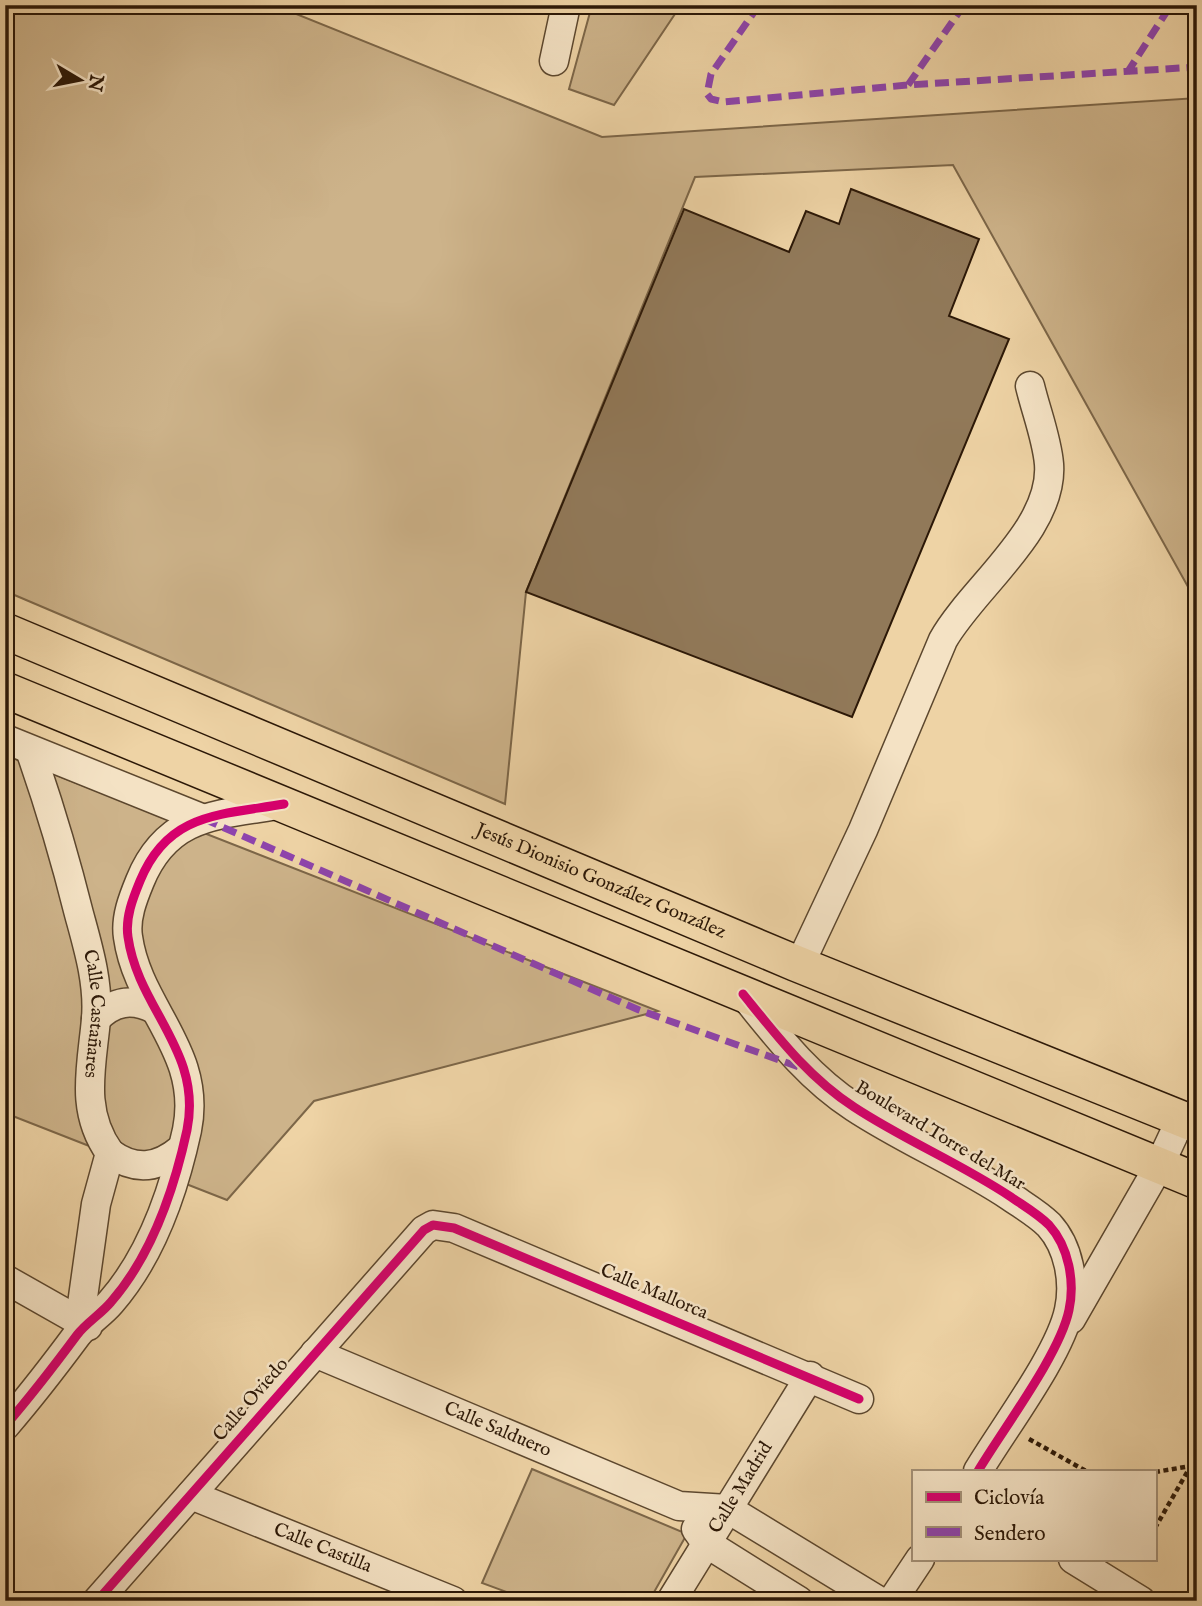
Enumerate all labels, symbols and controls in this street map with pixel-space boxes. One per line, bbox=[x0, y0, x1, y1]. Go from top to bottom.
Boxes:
north arrow bbox=[46, 46, 116, 116]
text: N bbox=[81, 71, 108, 93]
street label: Jesús Dionisio González González bbox=[470, 817, 730, 945]
street label: Calle Castañares bbox=[77, 947, 109, 1079]
street label: Boulevard Torre del Mar bbox=[850, 1076, 1030, 1196]
street label: Calle Mallorca bbox=[596, 1259, 712, 1326]
street label: Calle Oviedo bbox=[208, 1353, 294, 1447]
street label: Calle Salduero bbox=[440, 1397, 555, 1463]
street label: Calle Madrid bbox=[704, 1437, 779, 1538]
legend bbox=[912, 1470, 1156, 1560]
text: Ciclovía bbox=[974, 1485, 1045, 1512]
street label: Calle Castilla bbox=[270, 1518, 376, 1579]
text: Sendero bbox=[974, 1521, 1045, 1548]

